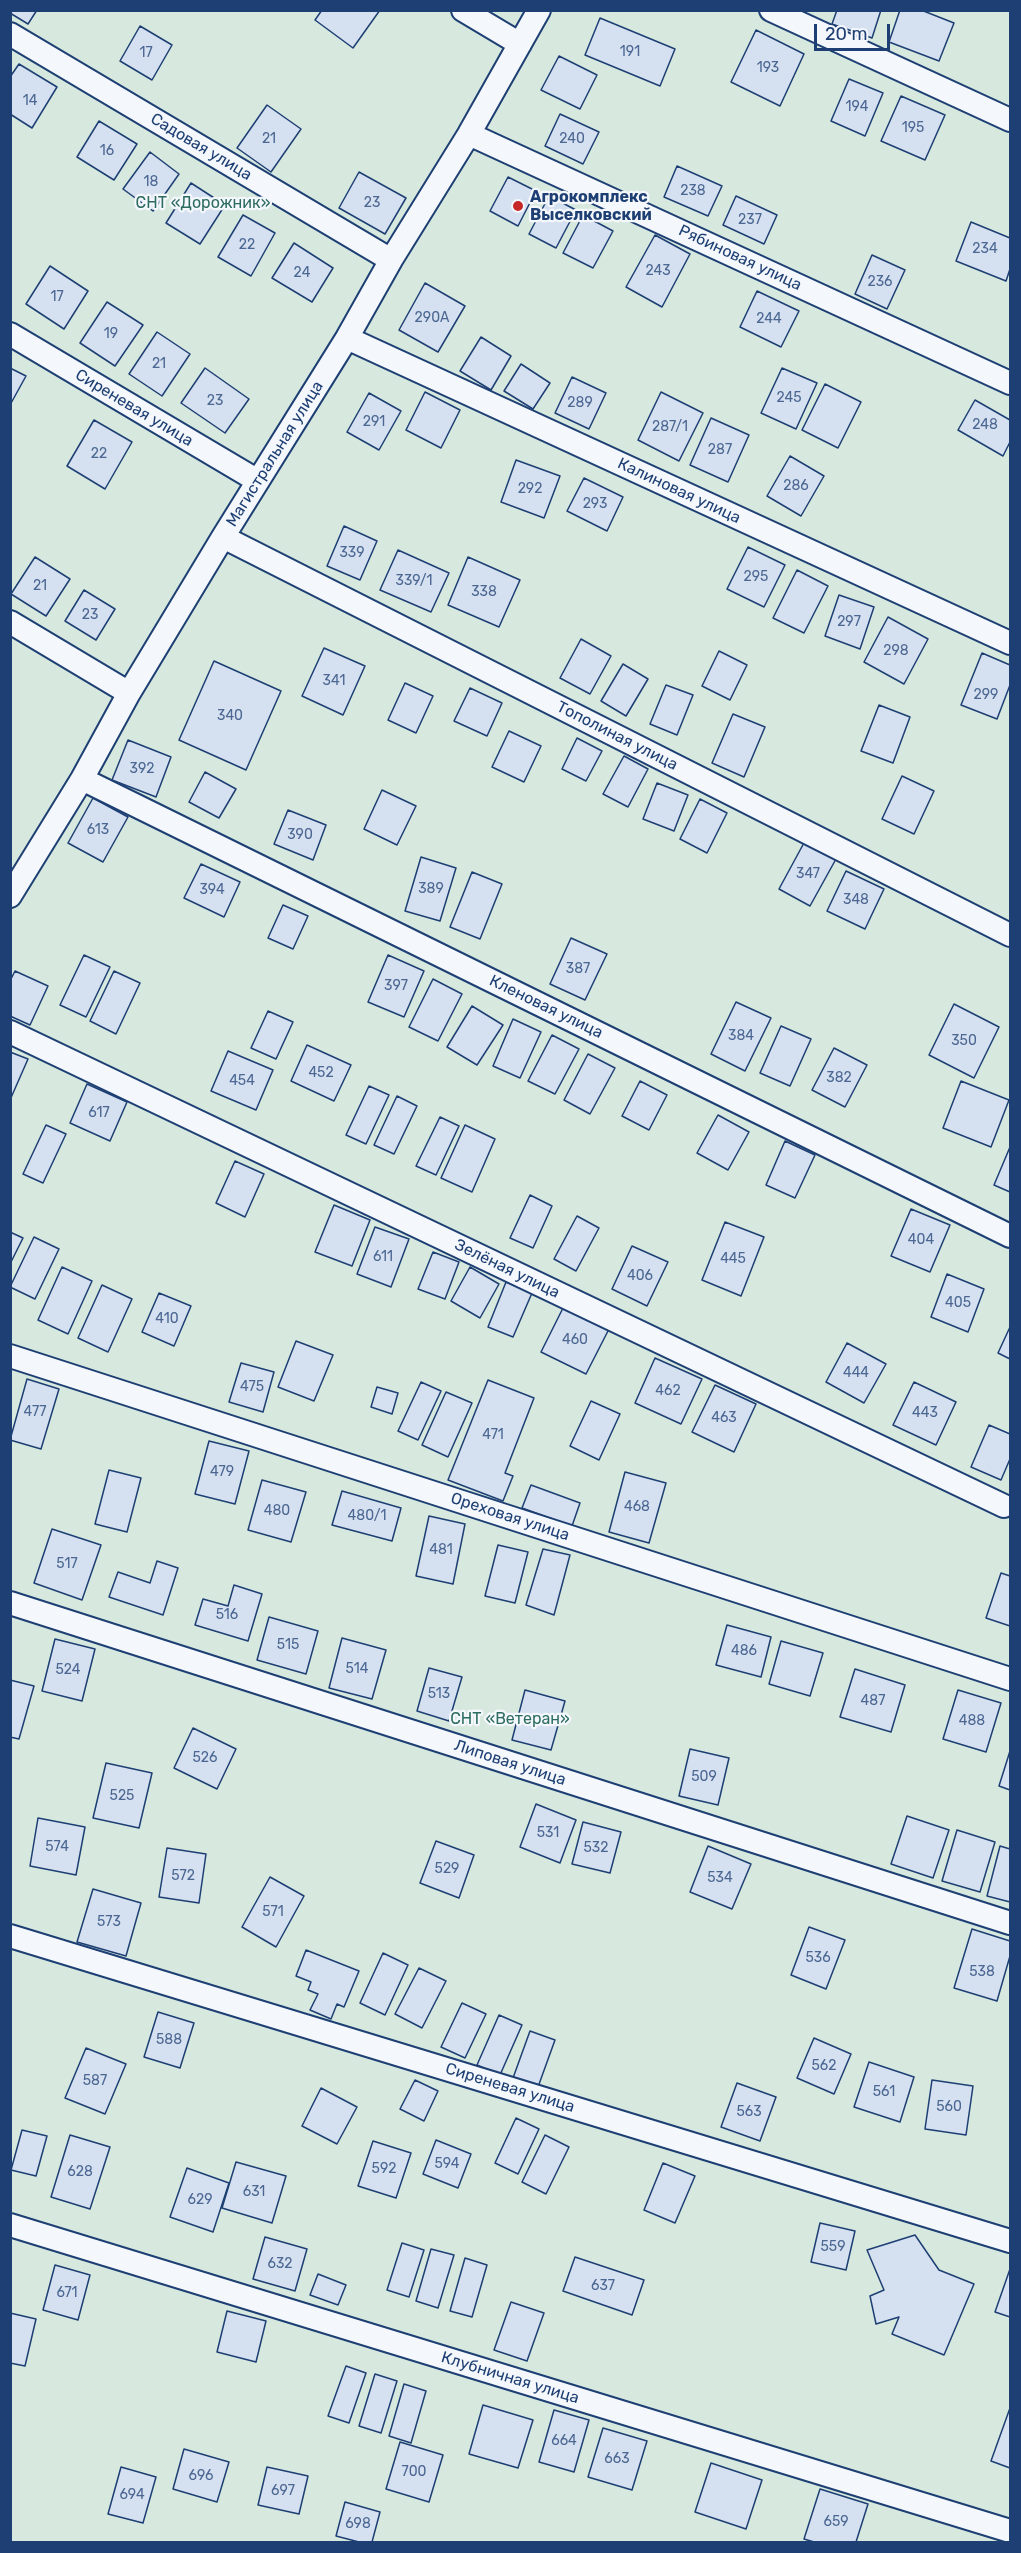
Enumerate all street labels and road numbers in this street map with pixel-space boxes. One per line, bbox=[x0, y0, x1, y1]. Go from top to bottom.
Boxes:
street label: Садовая улица bbox=[147, 109, 255, 185]
street label: Рябиновая улица bbox=[675, 221, 805, 295]
street label: Сиреневая улица bbox=[72, 365, 196, 451]
street label: Магистральная улица bbox=[222, 378, 328, 530]
street label: Калиновая улица bbox=[614, 454, 744, 528]
street label: Тополиная улица bbox=[553, 697, 681, 775]
street label: Кленовая улица bbox=[486, 971, 606, 1043]
street label: Зелёная улица bbox=[451, 1235, 563, 1303]
street label: Ореховая улица bbox=[448, 1489, 572, 1545]
street label: Липовая улица bbox=[452, 1736, 568, 1790]
street label: Сиреневая улица bbox=[443, 2059, 577, 2117]
street label: Клубничная улица bbox=[439, 2348, 581, 2408]

